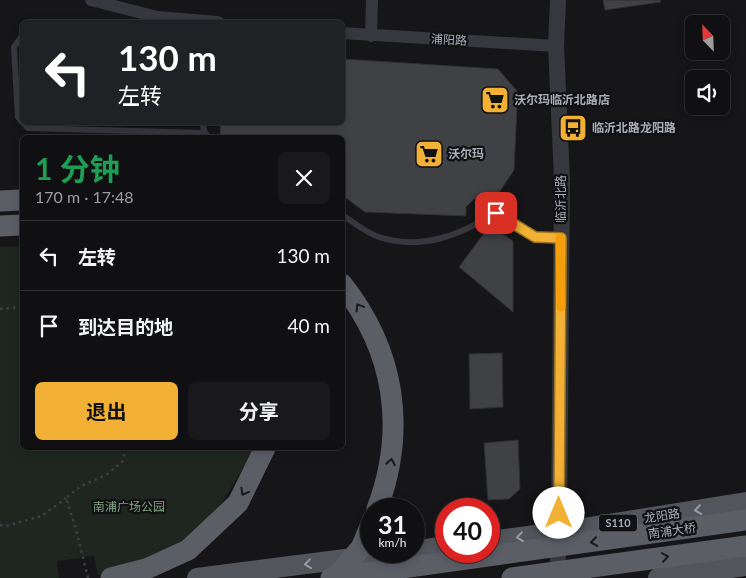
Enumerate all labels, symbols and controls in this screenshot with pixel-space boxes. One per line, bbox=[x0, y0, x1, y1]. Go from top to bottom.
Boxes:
north arrow bbox=[685, 15, 730, 60]
map controls bbox=[685, 15, 730, 115]
street label: 浦阳路 bbox=[431, 31, 467, 48]
text: 130 m bbox=[118, 36, 217, 78]
icon: left bbox=[35, 40, 100, 105]
button: sound bbox=[685, 70, 730, 115]
text: 左转 bbox=[118, 82, 162, 109]
supermarket icon: 沃尔玛临沂北路店 bbox=[480, 85, 510, 115]
place label: 沃尔玛临沂北路店 bbox=[514, 92, 610, 107]
bus stop icon: 临沂北路龙阳路 bbox=[558, 113, 588, 143]
place label: 临沂北路龙阳路 bbox=[592, 120, 676, 135]
supermarket icon: 沃尔玛 bbox=[414, 139, 444, 169]
place label: 沃尔玛 bbox=[448, 146, 484, 161]
text: 1 分钟 bbox=[35, 150, 120, 186]
button: close bbox=[278, 152, 330, 204]
street label: 临沂北路 bbox=[553, 175, 568, 223]
text: 170 m · 17:48 bbox=[35, 187, 134, 206]
pin bbox=[475, 192, 517, 234]
icon: arrive bbox=[482, 199, 510, 227]
icon: left bbox=[35, 242, 63, 270]
text: 130 m bbox=[276, 244, 330, 267]
text: 左转 bbox=[78, 245, 116, 268]
one-way arrow bbox=[355, 303, 365, 312]
icon: arrive bbox=[35, 312, 63, 340]
text: 40 m bbox=[287, 314, 330, 337]
text: 到达目的地 bbox=[78, 315, 173, 338]
button: 退出 bbox=[35, 382, 178, 440]
button: 分享 bbox=[188, 382, 330, 440]
one-way arrow bbox=[385, 458, 395, 467]
one-way arrow bbox=[240, 486, 250, 495]
position arrow bbox=[532, 486, 584, 538]
speed limit sign: 40 bbox=[435, 498, 500, 563]
park label: 南浦广场公园 bbox=[93, 499, 165, 514]
one-way arrow bbox=[694, 504, 702, 514]
street label: 龙阳路 bbox=[643, 505, 681, 526]
text: 31 bbox=[378, 509, 407, 539]
road number: S110 bbox=[599, 514, 637, 532]
street label: 南浦大桥 bbox=[647, 520, 697, 541]
one-way arrow bbox=[516, 531, 524, 542]
text: km/h bbox=[378, 535, 407, 550]
one-way arrow bbox=[589, 536, 598, 546]
one-way arrow bbox=[661, 552, 669, 563]
one-way arrow bbox=[303, 558, 311, 569]

